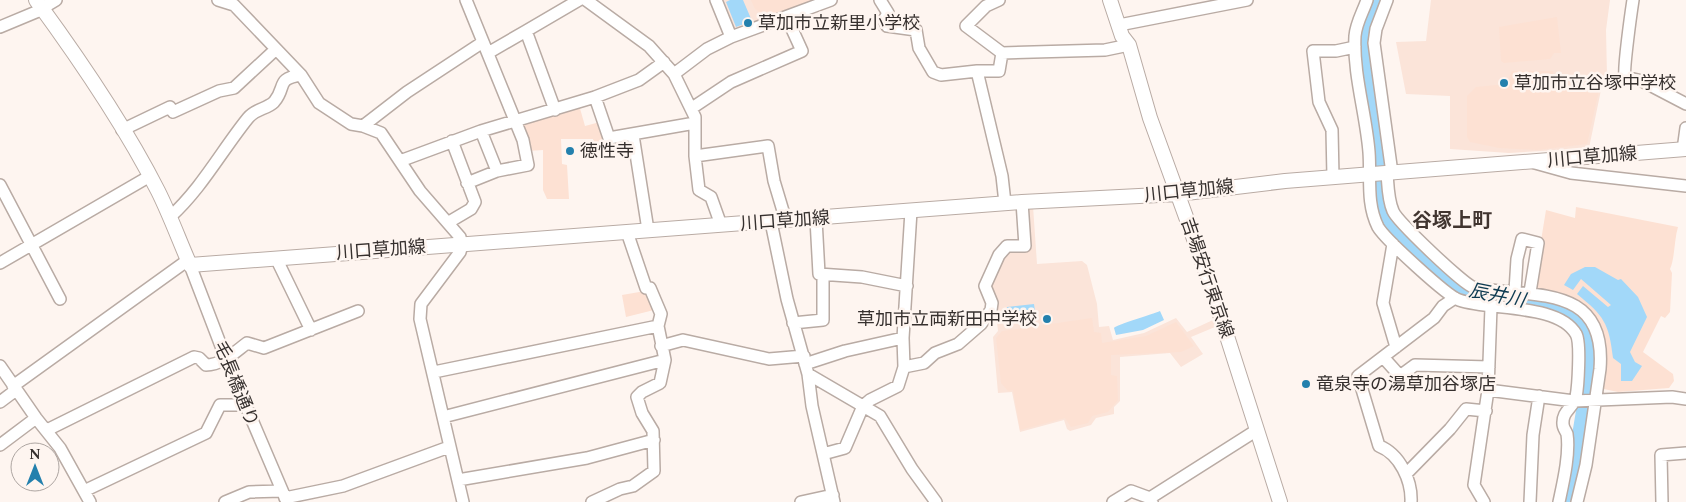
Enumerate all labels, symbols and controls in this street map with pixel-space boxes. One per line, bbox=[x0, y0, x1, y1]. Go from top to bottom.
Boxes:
place label: 草加市立新里小学校 bbox=[758, 10, 920, 37]
marker: 草加市立新里小学校 bbox=[742, 17, 754, 29]
place label: 草加市立谷塚中学校 bbox=[1514, 70, 1676, 97]
marker: 草加市立谷塚中学校 bbox=[1498, 77, 1510, 89]
place label: 徳性寺 bbox=[580, 138, 634, 165]
street label: 川口草加線 bbox=[1546, 140, 1638, 174]
marker: 徳性寺 bbox=[564, 145, 576, 157]
street label: 川口草加線 bbox=[1143, 173, 1235, 209]
street label: 川口草加線 bbox=[739, 204, 831, 238]
district label: 谷塚上町 bbox=[1412, 206, 1492, 236]
street label: 吉場安行東京線 bbox=[1174, 214, 1240, 342]
street label: 川口草加線 bbox=[335, 233, 427, 267]
water label: 辰井川 bbox=[1466, 276, 1530, 316]
place label: 草加市立両新田中学校 bbox=[857, 306, 1037, 333]
marker: 草加市立両新田中学校 bbox=[1041, 313, 1053, 325]
street label: 毛長橋通り bbox=[207, 337, 265, 431]
place label: 竜泉寺の湯草加谷塚店 bbox=[1316, 371, 1496, 398]
marker: 竜泉寺の湯草加谷塚店 bbox=[1300, 378, 1312, 390]
north arrow bbox=[10, 442, 60, 492]
text: N bbox=[29, 444, 41, 465]

